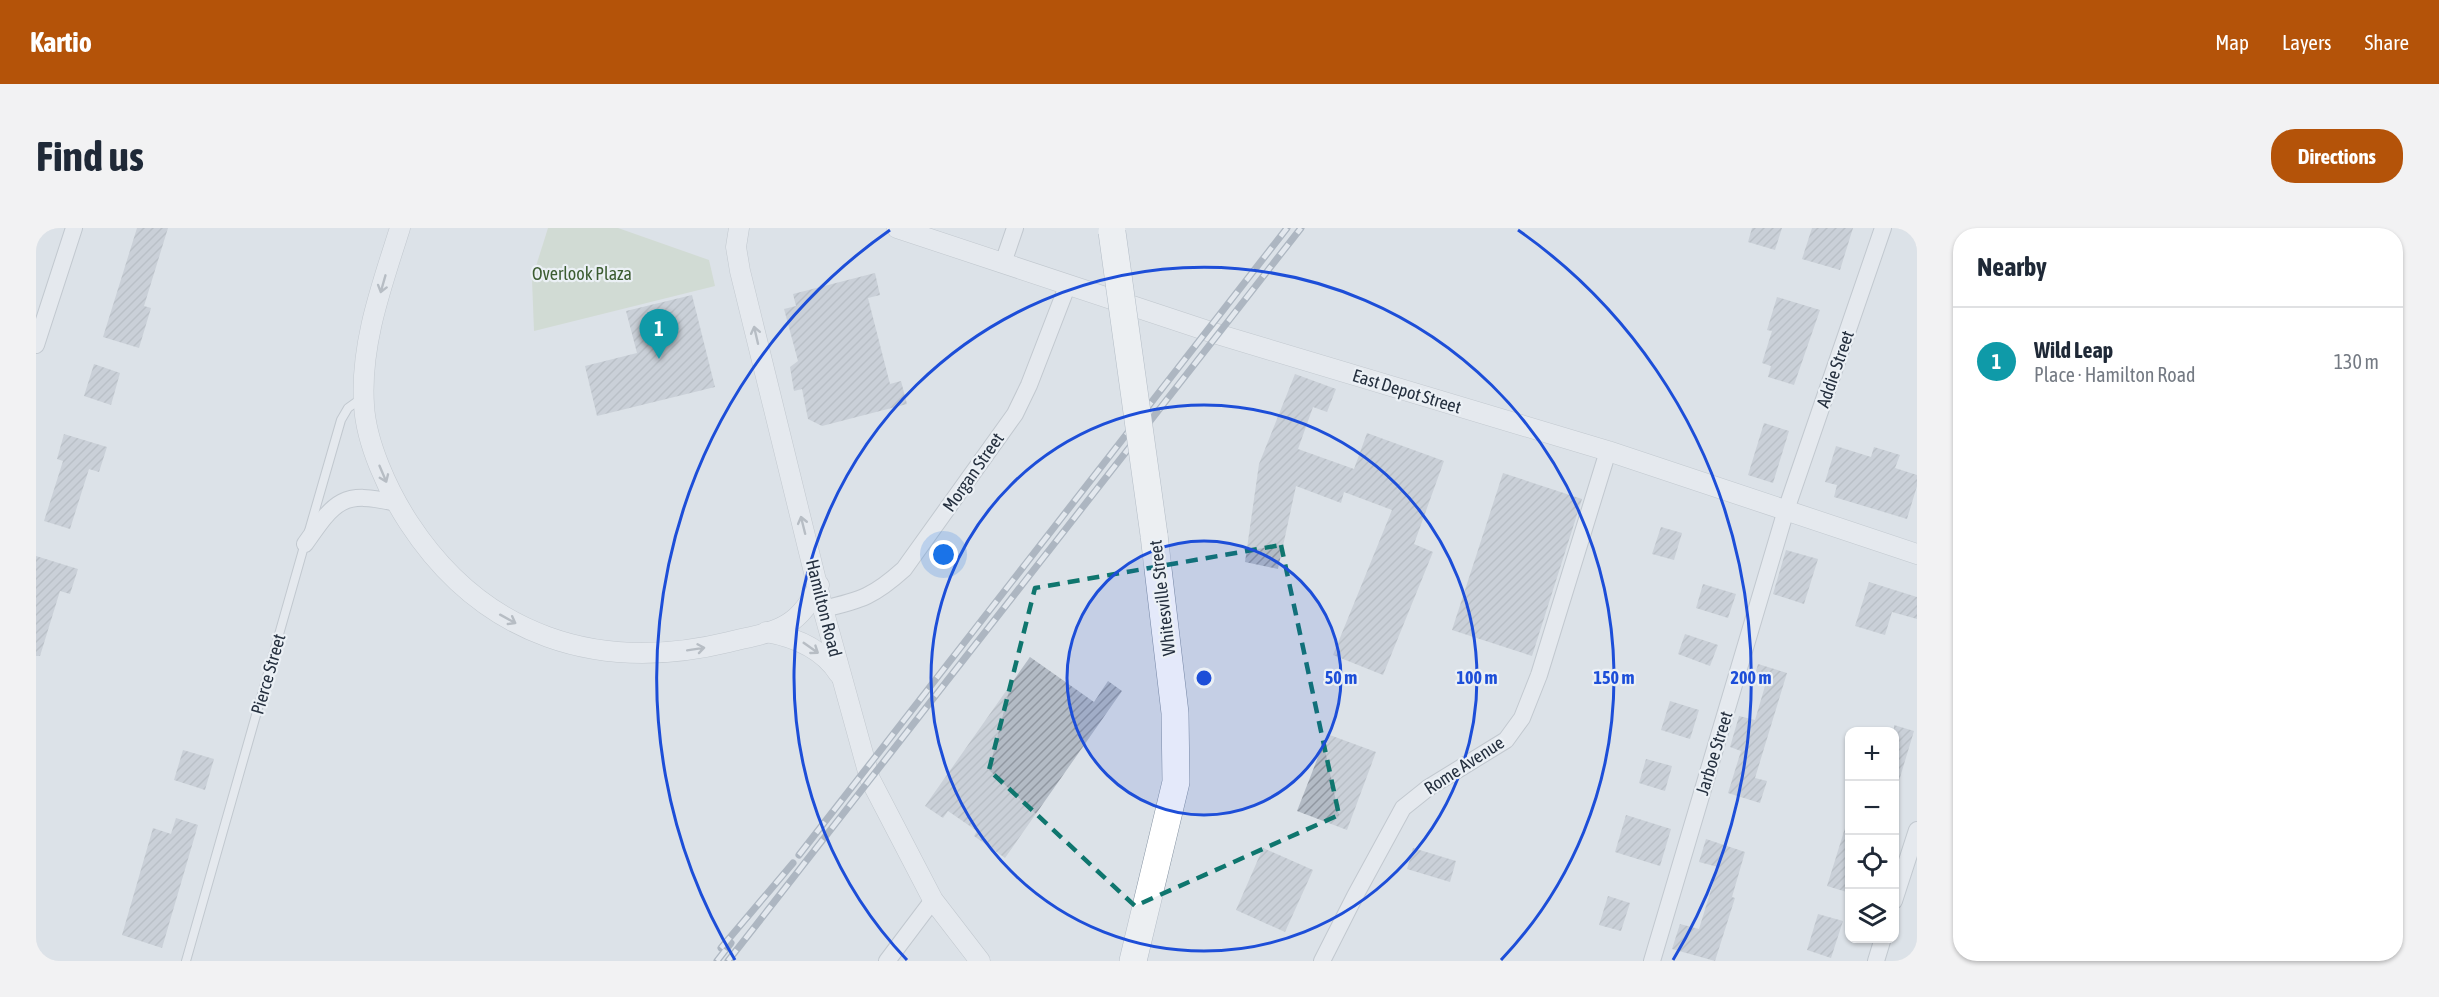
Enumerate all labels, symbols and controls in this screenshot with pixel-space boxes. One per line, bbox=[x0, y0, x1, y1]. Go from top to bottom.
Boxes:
text: Kartio bbox=[30, 26, 92, 58]
text: Map bbox=[2215, 30, 2249, 54]
text: Layers bbox=[2282, 30, 2332, 54]
text: Share bbox=[2365, 30, 2409, 54]
button: Directions bbox=[2271, 129, 2403, 183]
text: Find us bbox=[36, 132, 144, 180]
text: Nearby bbox=[1977, 252, 2047, 282]
park label: Overlook Plaza bbox=[532, 263, 632, 284]
one-way arrow bbox=[377, 274, 388, 293]
pin: 1 bbox=[640, 310, 678, 359]
one-way arrow bbox=[749, 326, 761, 345]
street label: Addie Street bbox=[1812, 328, 1858, 410]
text: Wild Leap bbox=[2034, 337, 2113, 363]
text: 1 bbox=[1992, 350, 2001, 373]
text: 130 m bbox=[2334, 350, 2379, 373]
text: Place · Hamilton Road bbox=[2034, 363, 2195, 386]
street label: East Depot Street bbox=[1350, 365, 1464, 417]
street label: Morgan Street bbox=[938, 428, 1008, 516]
one-way arrow bbox=[378, 464, 390, 482]
one-way arrow bbox=[797, 515, 809, 534]
street label: Whitesville Street bbox=[1144, 539, 1180, 657]
your location bbox=[929, 540, 958, 569]
street label: Hamilton Road bbox=[802, 557, 846, 659]
one-way arrow bbox=[499, 613, 516, 625]
street label: Pierce Street bbox=[246, 631, 290, 717]
one-way arrow bbox=[802, 642, 818, 654]
one-way arrow bbox=[686, 643, 706, 654]
text: 50 m bbox=[1325, 667, 1357, 688]
text: 100 m bbox=[1457, 667, 1497, 688]
text: 150 m bbox=[1594, 667, 1634, 688]
text: 200 m bbox=[1731, 667, 1771, 688]
centre of rings bbox=[1194, 668, 1214, 688]
street label: Jarboe Street bbox=[1691, 709, 1737, 797]
map controls bbox=[1845, 727, 1899, 943]
button: + bbox=[1845, 727, 1899, 781]
street label: Rome Avenue bbox=[1420, 731, 1508, 799]
button: − bbox=[1845, 781, 1899, 835]
button: locate bbox=[1845, 835, 1899, 889]
button: layers bbox=[1845, 889, 1899, 943]

